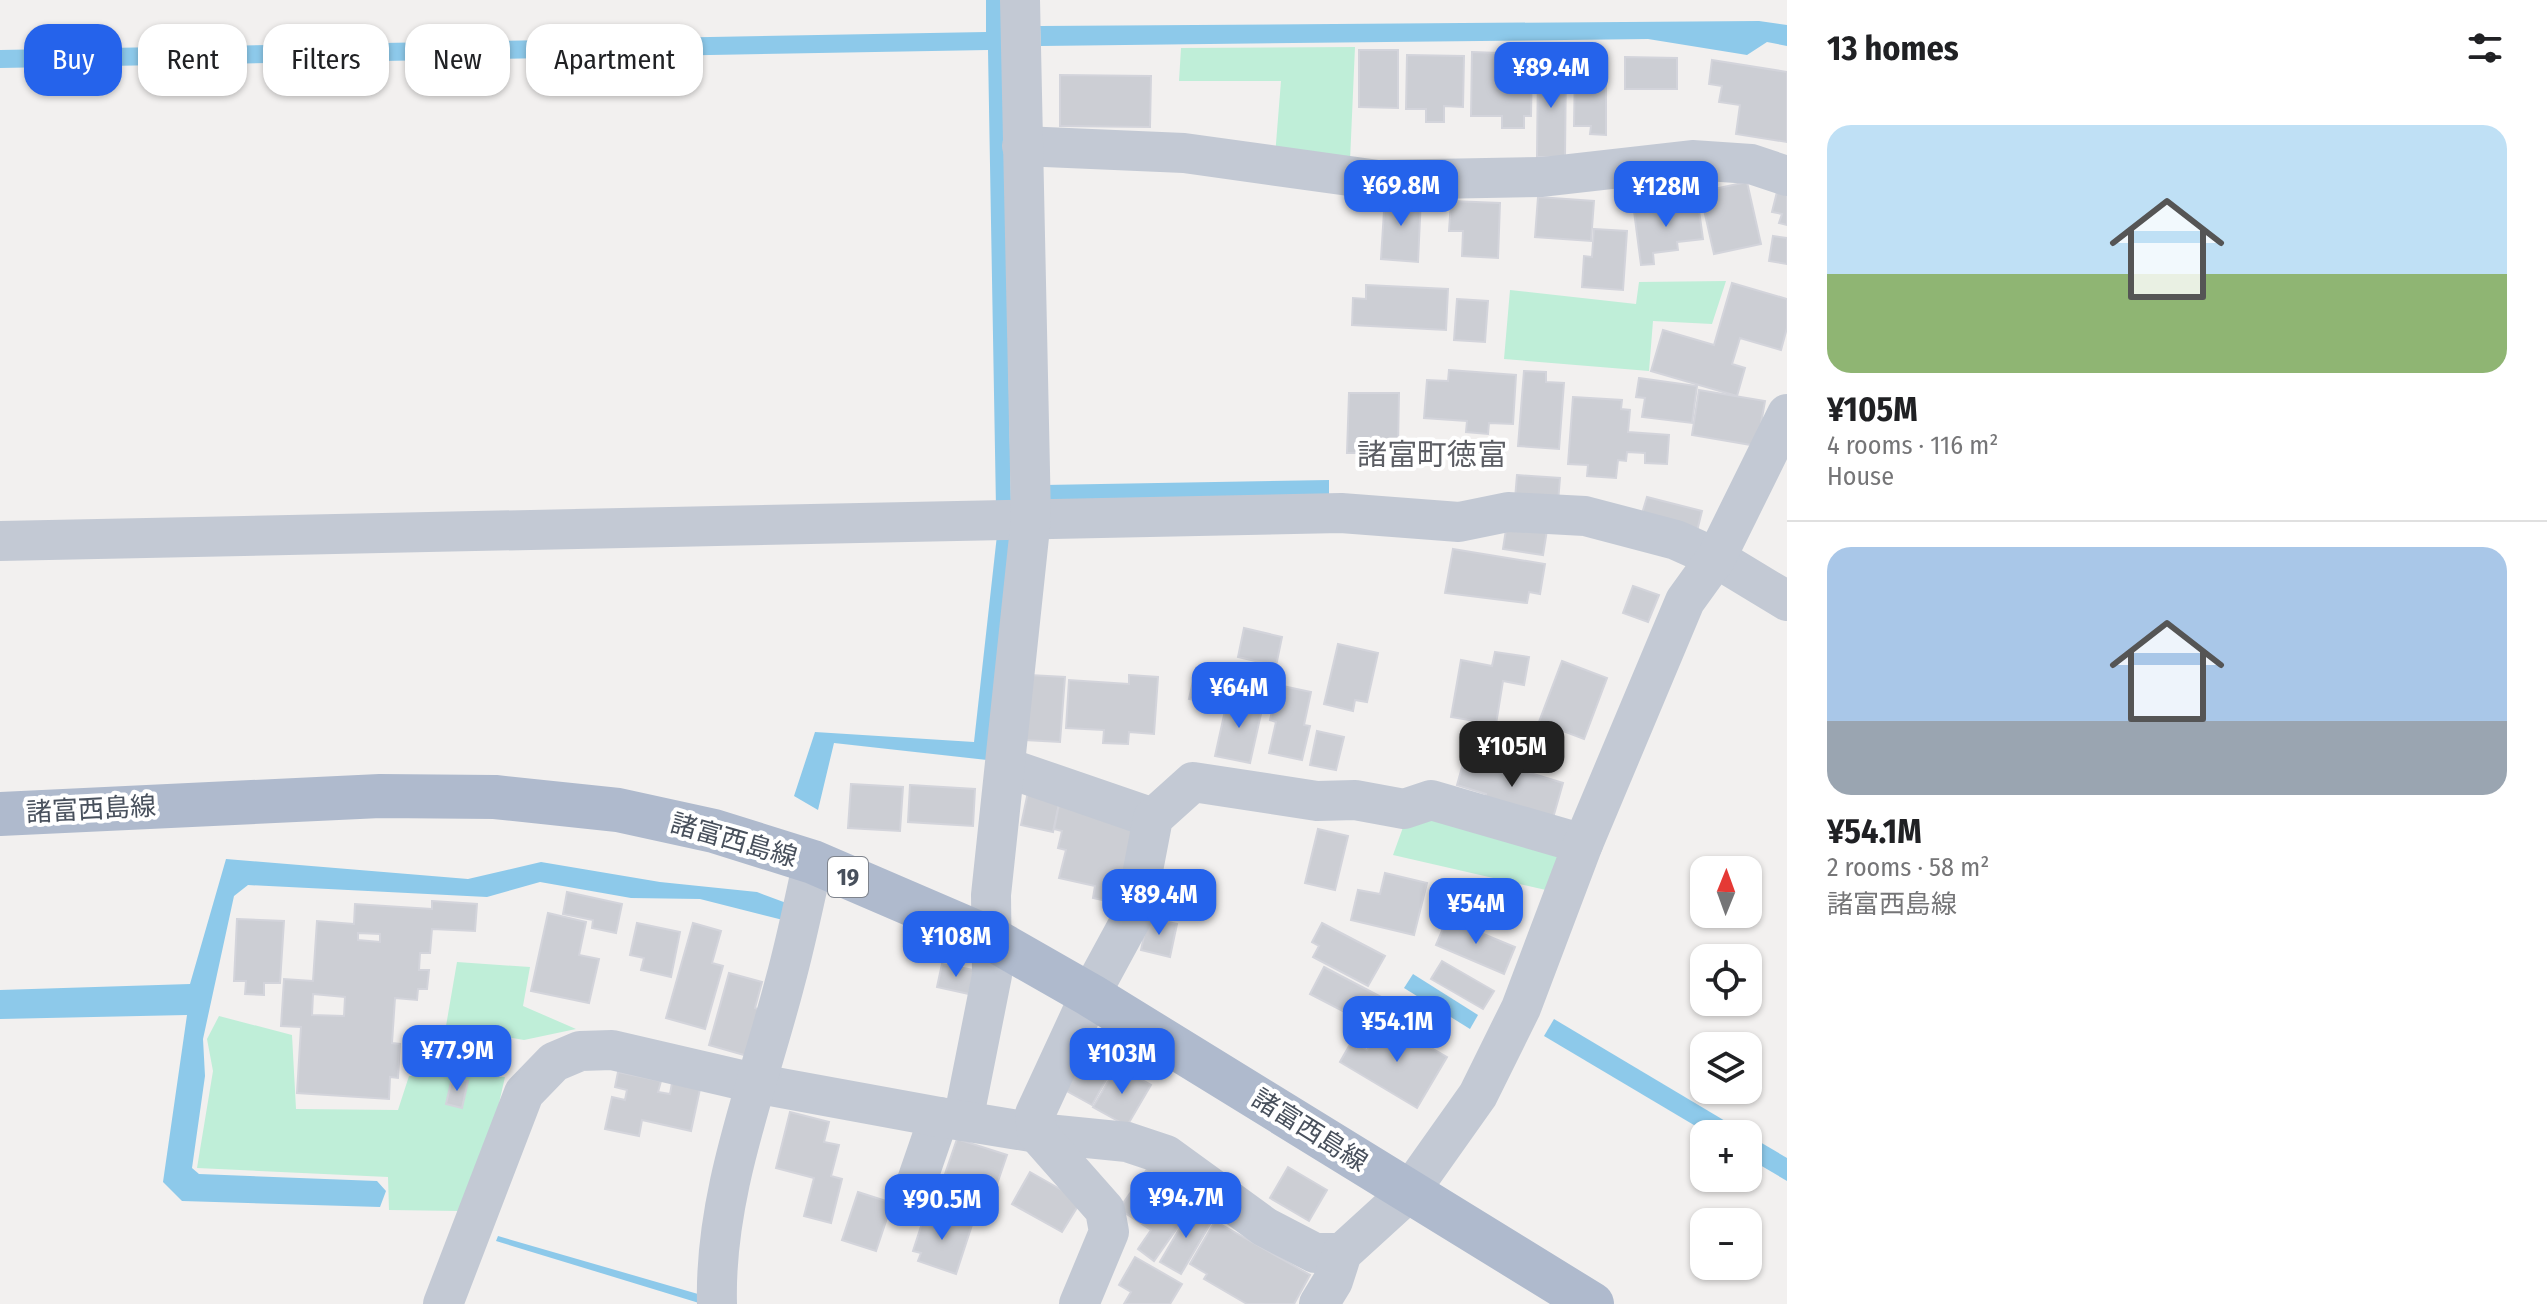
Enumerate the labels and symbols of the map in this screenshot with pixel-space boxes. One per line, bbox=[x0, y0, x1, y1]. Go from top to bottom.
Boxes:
pin: ¥89.4M bbox=[1486, 42, 1616, 110]
pin: ¥69.8M bbox=[1336, 160, 1466, 228]
pin: ¥128M bbox=[1610, 161, 1722, 229]
district label: 諸富町徳富 bbox=[1357, 437, 1507, 473]
pin: ¥64M bbox=[1192, 662, 1286, 730]
pin: ¥105M bbox=[1456, 721, 1568, 789]
street label: 諸富西島線 bbox=[25, 791, 157, 828]
street label: 諸富西島線 bbox=[667, 808, 801, 873]
north arrow bbox=[1690, 856, 1762, 928]
road number: 19 bbox=[828, 857, 868, 897]
pin: ¥89.4M bbox=[1094, 869, 1224, 937]
pin: ¥54M bbox=[1429, 878, 1523, 946]
pin: ¥108M bbox=[900, 911, 1012, 979]
pin: ¥54.1M bbox=[1332, 996, 1462, 1064]
pin: ¥77.9M bbox=[392, 1025, 522, 1093]
pin: ¥103M bbox=[1066, 1028, 1178, 1096]
street label: 諸富西島線 bbox=[1246, 1083, 1373, 1178]
pin: ¥94.7M bbox=[1121, 1172, 1251, 1240]
pin: ¥90.5M bbox=[877, 1174, 1007, 1242]

